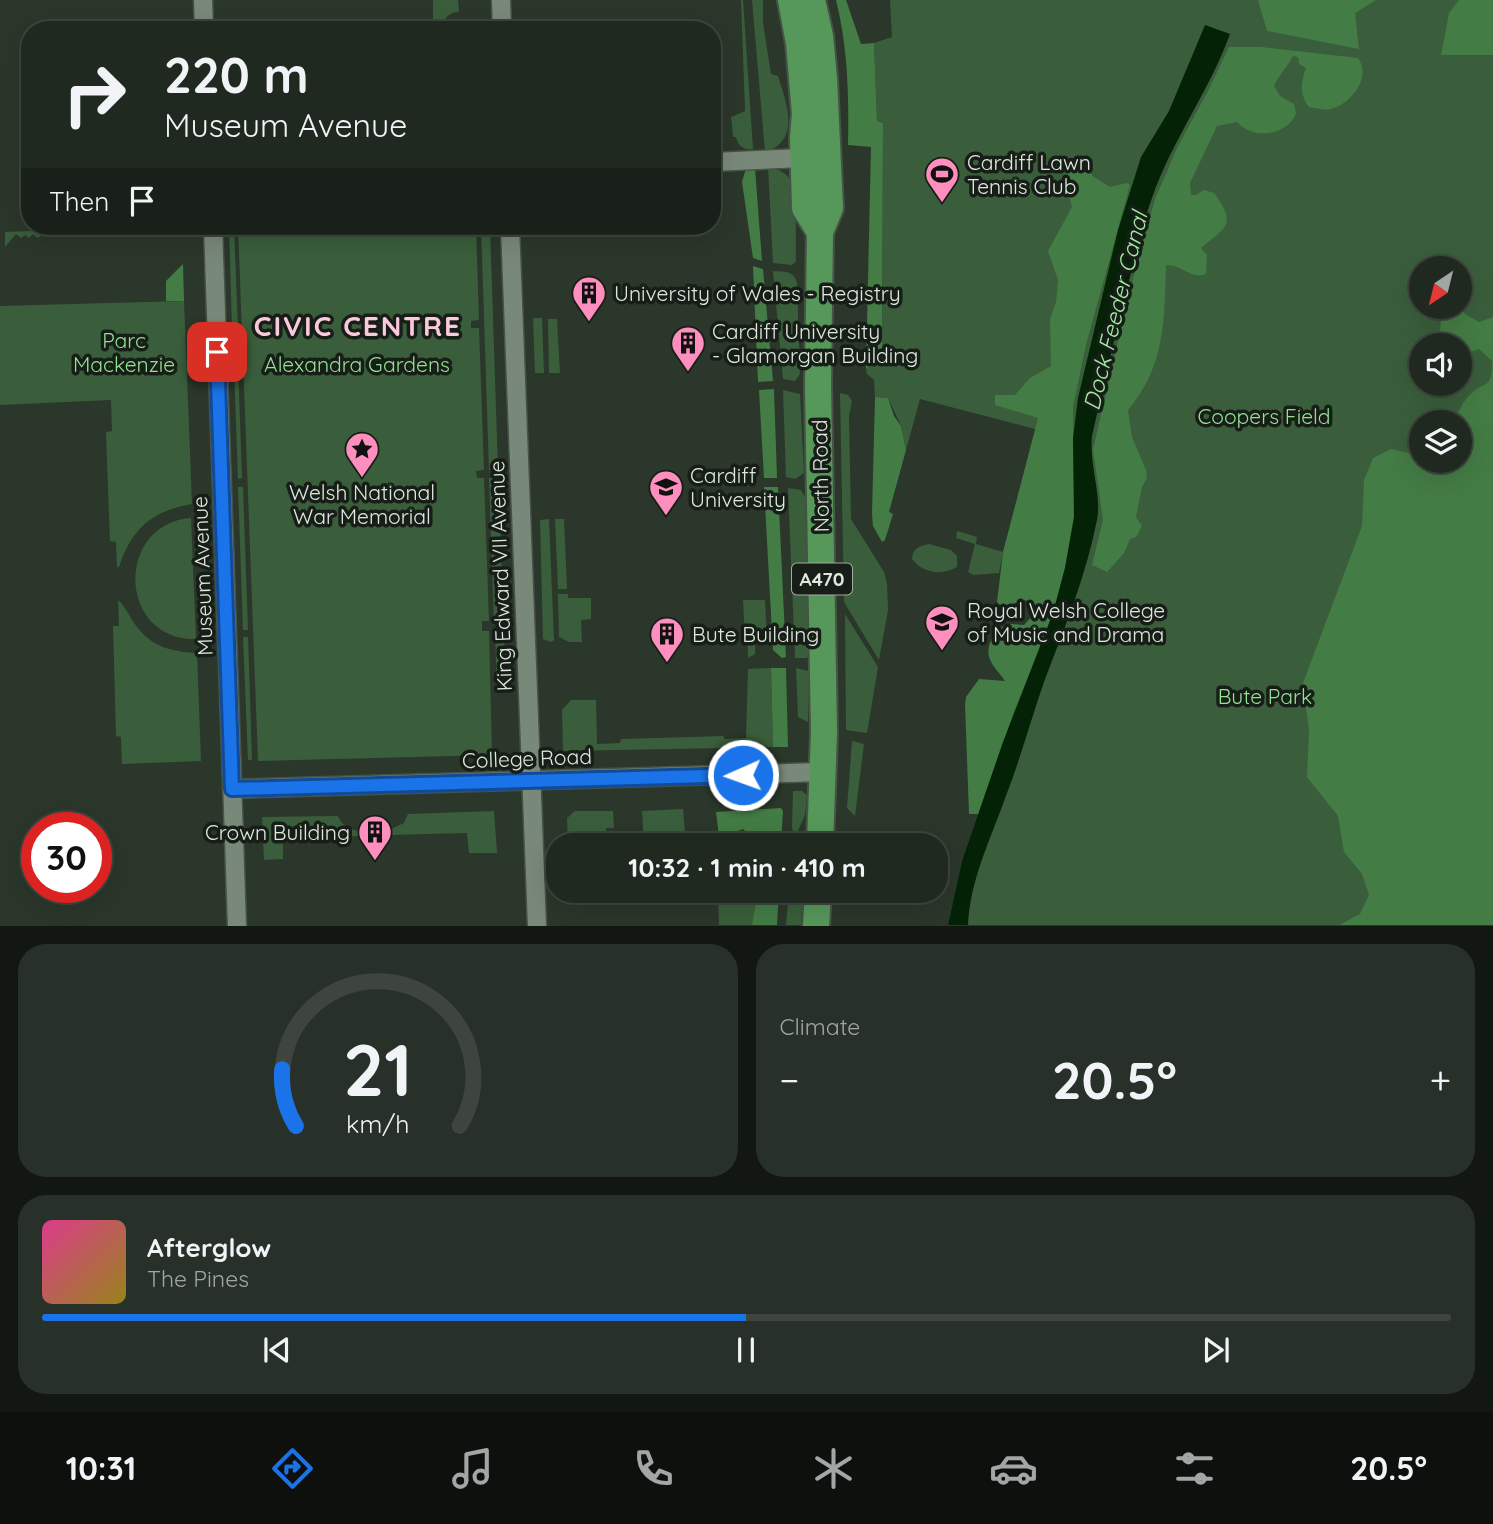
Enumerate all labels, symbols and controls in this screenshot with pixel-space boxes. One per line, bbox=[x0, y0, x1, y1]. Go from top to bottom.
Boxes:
text: 220 m bbox=[164, 44, 309, 105]
icon: right bbox=[49, 49, 140, 140]
text: Museum Avenue bbox=[164, 105, 407, 145]
place label: Cardiff Lawn Tennis Club bbox=[967, 149, 1091, 199]
sports icon: Cardiff Lawn Tennis Club bbox=[923, 155, 961, 204]
icon: arrive bbox=[123, 182, 161, 220]
text: Then bbox=[49, 185, 109, 218]
water label: Dock Feeder Canal bbox=[1076, 206, 1154, 413]
north arrow bbox=[1409, 256, 1472, 318]
map controls bbox=[1409, 256, 1472, 473]
building icon: University of Wales - Registry bbox=[570, 274, 608, 323]
place label: University of Wales - Registry bbox=[614, 280, 901, 306]
district label: CIVIC CENTRE bbox=[254, 308, 462, 343]
place label: Cardiff University - Glamorgan Building bbox=[712, 318, 918, 368]
pin bbox=[187, 322, 247, 382]
building icon: Cardiff University - Glamorgan Building bbox=[669, 324, 707, 373]
park label: Parc Mackenzie bbox=[73, 327, 175, 377]
icon: arrive bbox=[198, 333, 236, 371]
button: sound bbox=[1409, 333, 1472, 396]
park label: Alexandra Gardens bbox=[264, 351, 450, 377]
park label: Coopers Field bbox=[1198, 403, 1330, 429]
button: layers bbox=[1409, 410, 1472, 473]
street label: North Road bbox=[806, 419, 834, 533]
place icon: Welsh National War Memorial bbox=[343, 430, 381, 479]
street label: King Edward VII Avenue bbox=[483, 460, 517, 692]
place label: Cardiff University bbox=[690, 462, 786, 512]
school or university icon: Cardiff University bbox=[647, 468, 685, 517]
place label: Welsh National War Memorial bbox=[289, 479, 435, 529]
street label: Museum Avenue bbox=[186, 496, 218, 656]
road number: A470 bbox=[792, 564, 852, 594]
place label: Royal Welsh College of Music and Drama bbox=[967, 597, 1165, 647]
school or university icon: Royal Welsh College of Music and Drama bbox=[923, 603, 961, 652]
building icon: Bute Building bbox=[648, 615, 686, 664]
place label: Bute Building bbox=[692, 621, 819, 647]
park label: Bute Park bbox=[1218, 683, 1312, 709]
position arrow bbox=[706, 738, 780, 812]
street label: College Road bbox=[462, 743, 592, 773]
speed limit sign: 30 bbox=[21, 812, 112, 903]
building icon: Crown Building bbox=[356, 813, 394, 862]
place label: Crown Building bbox=[205, 819, 350, 845]
text: 10:32 · 1 min · 410 m bbox=[628, 851, 866, 884]
text: Climate bbox=[780, 1012, 860, 1041]
text: 21 bbox=[343, 1024, 413, 1115]
text: 20.5° bbox=[1052, 1047, 1177, 1112]
text: − bbox=[780, 1056, 799, 1104]
text: + bbox=[1430, 1056, 1451, 1104]
text: km/h bbox=[346, 1108, 409, 1139]
text: Afterglow bbox=[147, 1231, 271, 1264]
text: The Pines bbox=[147, 1264, 249, 1293]
icon: previous bbox=[258, 1331, 296, 1369]
icon: pause bbox=[727, 1331, 765, 1369]
icon: next bbox=[1197, 1331, 1235, 1369]
icon: directions bbox=[268, 1444, 317, 1493]
icon: music bbox=[448, 1444, 497, 1493]
icon: phone bbox=[629, 1444, 678, 1493]
icon: climate bbox=[809, 1444, 858, 1493]
icon: car bbox=[989, 1444, 1038, 1493]
icon: filters bbox=[1170, 1444, 1219, 1493]
text: 10:31 bbox=[66, 1448, 136, 1488]
text: 20.5° bbox=[1350, 1448, 1427, 1488]

